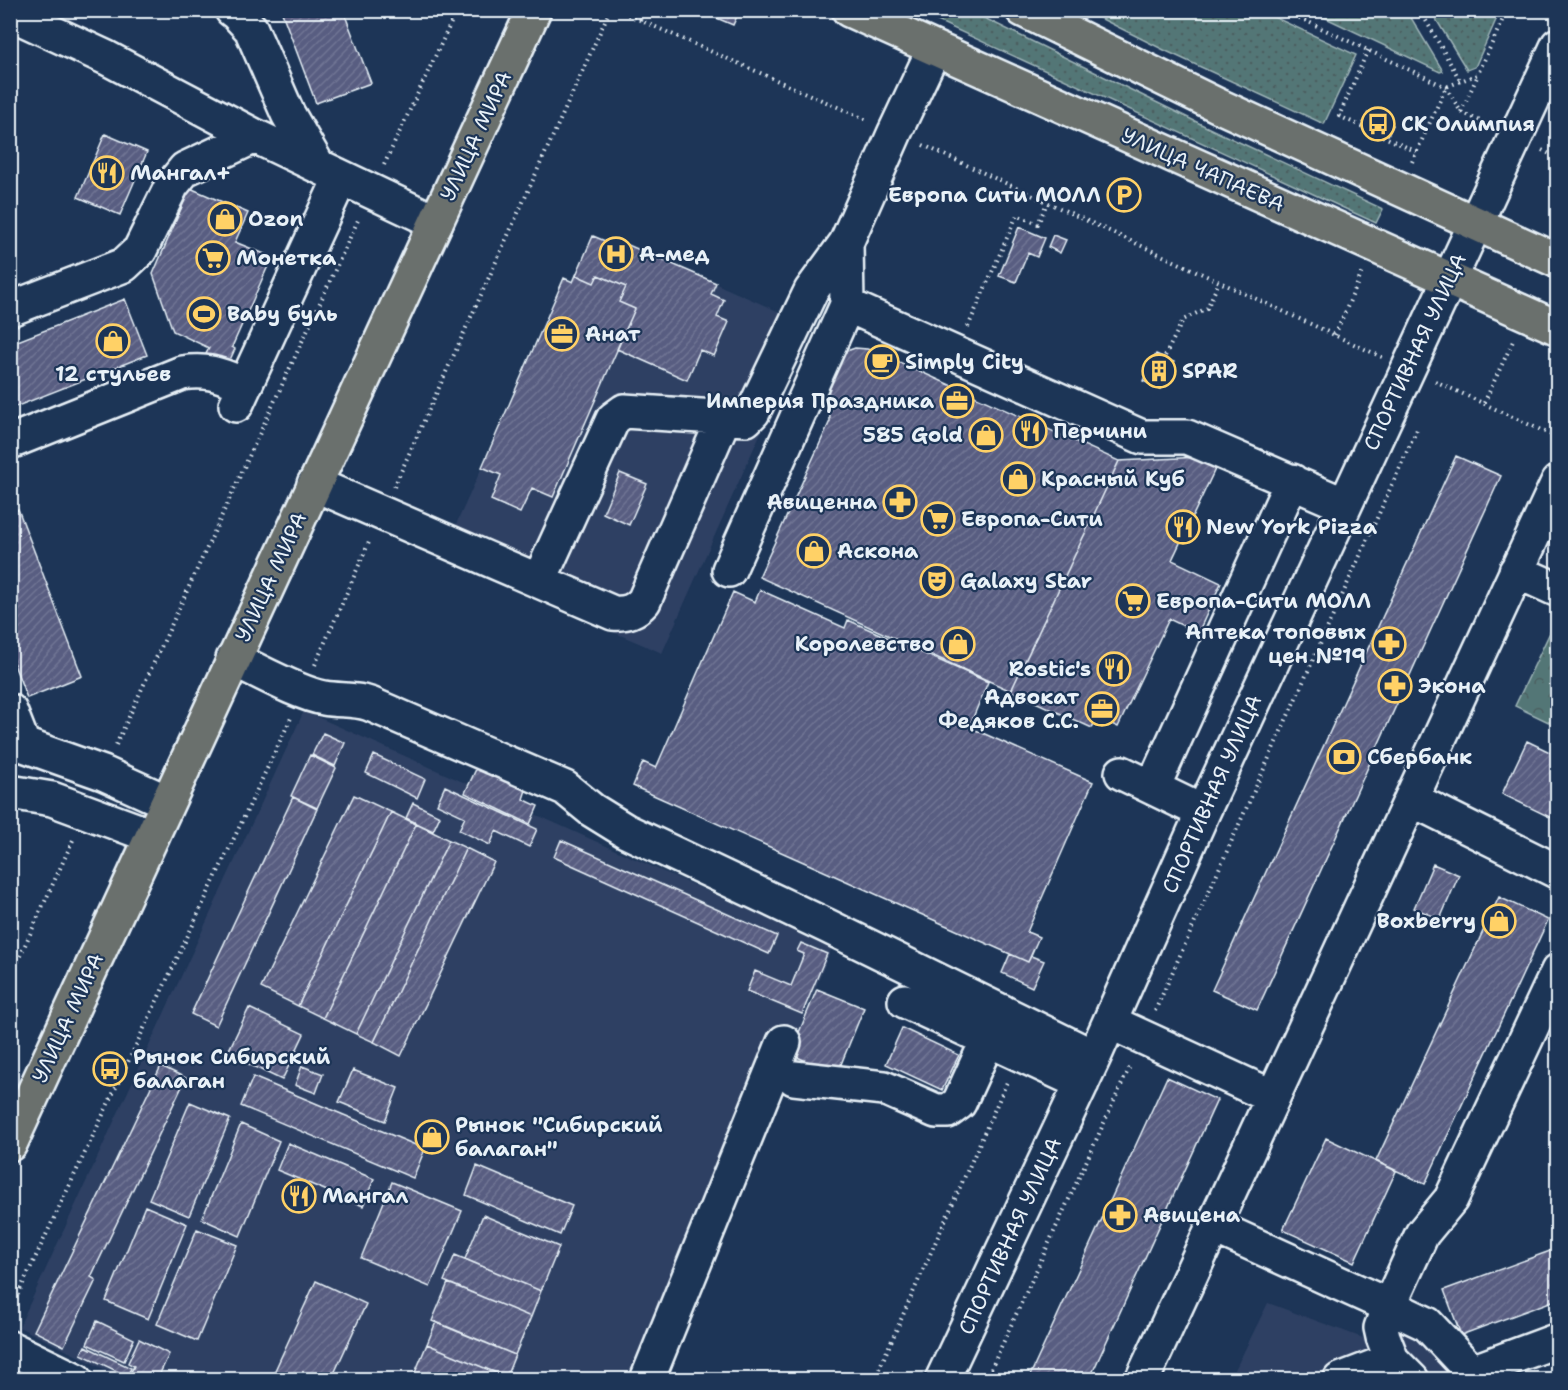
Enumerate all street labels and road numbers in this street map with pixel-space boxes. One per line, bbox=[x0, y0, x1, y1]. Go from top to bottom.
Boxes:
street label: УЛИЦА МИРА bbox=[434, 66, 518, 206]
street label: УЛИЦА ЧАПАЕВА bbox=[1117, 121, 1289, 219]
street label: СПОРТИВНАЯ УЛИЦА bbox=[1357, 249, 1473, 455]
street label: УЛИЦА МИРА bbox=[229, 507, 313, 647]
street label: СПОРТИВНАЯ УЛИЦА bbox=[1156, 690, 1268, 898]
street label: УЛИЦА МИРА bbox=[26, 948, 110, 1088]
street label: СПОРТИВНАЯ УЛИЦА bbox=[952, 1133, 1068, 1339]

